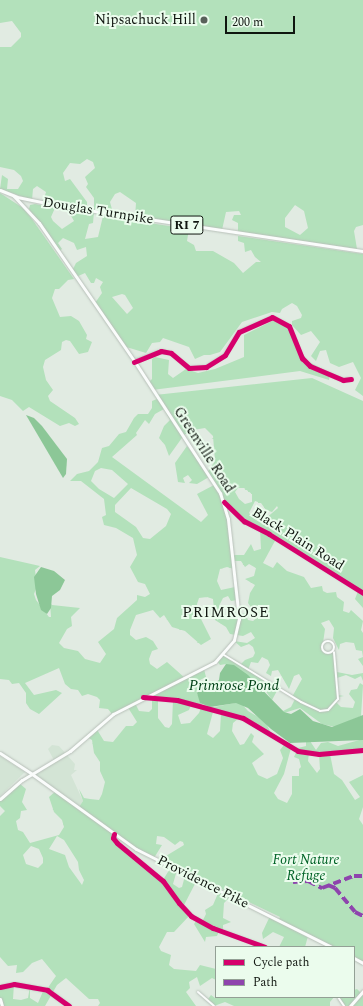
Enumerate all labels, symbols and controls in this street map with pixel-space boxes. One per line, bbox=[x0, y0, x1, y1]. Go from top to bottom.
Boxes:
scale bar bbox=[227, 8, 297, 34]
place label: Nipsachuck Hill bbox=[95, 12, 196, 28]
text: 200 m bbox=[232, 13, 263, 32]
marker: Nipsachuck Hill bbox=[199, 15, 209, 25]
street label: Douglas Turnpike bbox=[41, 194, 155, 228]
road number: RI 7 bbox=[170, 214, 204, 236]
street label: Greenville Road bbox=[170, 404, 238, 496]
street label: Black Plain Road bbox=[249, 504, 347, 574]
district label: PRIMROSE bbox=[182, 604, 270, 622]
water label: Primrose Pond bbox=[189, 677, 279, 695]
street label: Providence Pike bbox=[154, 852, 252, 912]
park label: Fort Nature Refuge bbox=[273, 852, 339, 884]
legend bbox=[215, 946, 355, 998]
text: Cycle path bbox=[253, 953, 310, 972]
text: Path bbox=[253, 973, 278, 992]

